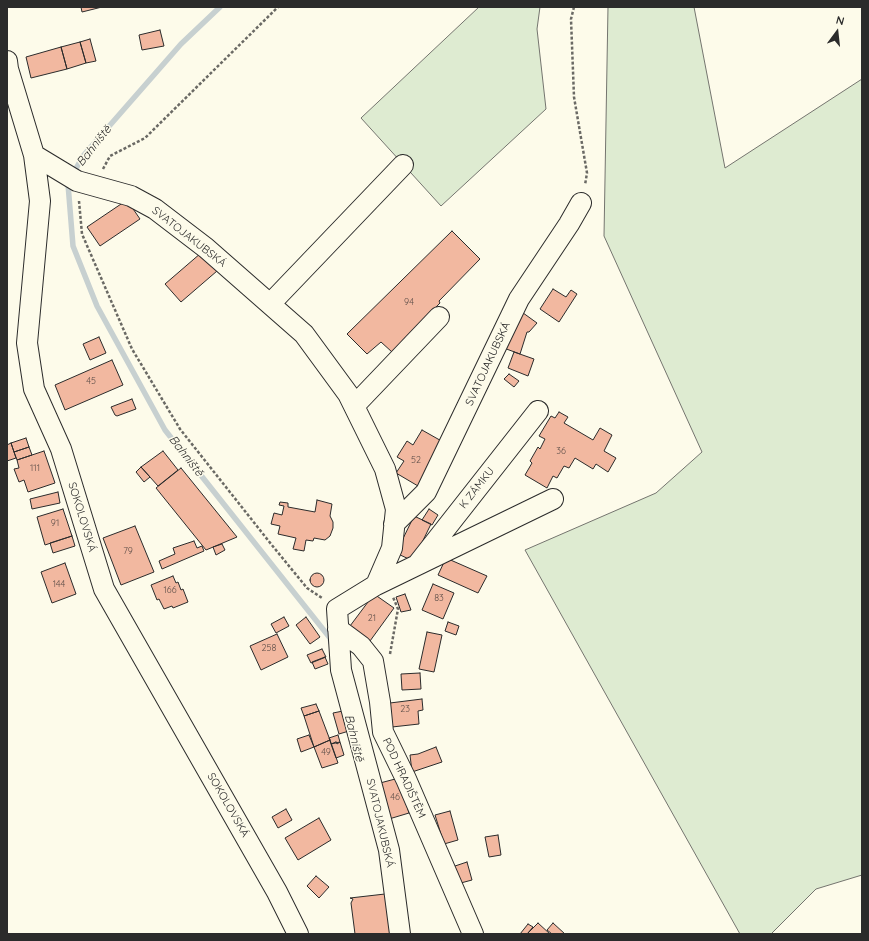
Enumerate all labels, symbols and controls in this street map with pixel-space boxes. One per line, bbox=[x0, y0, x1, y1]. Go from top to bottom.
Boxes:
north arrow bbox=[817, 12, 857, 52]
text: N bbox=[834, 13, 846, 28]
water label: Bahniště bbox=[74, 123, 114, 169]
street label: SVATOJAKUBSKÁ bbox=[149, 204, 229, 270]
house number: 94 bbox=[404, 297, 414, 307]
street label: SVATOJAKUBSKÁ bbox=[463, 320, 513, 408]
house number: 45 bbox=[86, 376, 96, 386]
water label: Bahniště bbox=[166, 433, 206, 479]
house number: 36 bbox=[556, 446, 566, 456]
house number: 52 bbox=[411, 455, 421, 465]
house number: 111 bbox=[30, 463, 40, 473]
street label: K ZÁMKU bbox=[457, 465, 497, 511]
street label: SOKOLOVSKÁ bbox=[65, 481, 99, 553]
house number: 91 bbox=[51, 518, 59, 528]
house number: 79 bbox=[123, 546, 133, 556]
house number: 144 bbox=[53, 579, 65, 589]
house number: 166 bbox=[163, 585, 177, 595]
house number: 83 bbox=[434, 593, 444, 603]
house number: 21 bbox=[368, 613, 376, 623]
house number: 258 bbox=[262, 643, 276, 653]
house number: 23 bbox=[400, 704, 410, 714]
water label: Bahniště bbox=[341, 713, 367, 763]
street label: POD HRADIŠTĚM bbox=[380, 736, 428, 820]
house number: 49 bbox=[321, 747, 331, 757]
street label: SOKOLOVSKÁ bbox=[204, 770, 252, 840]
street label: SVATOJAKUBSKÁ bbox=[363, 777, 397, 869]
house number: 46 bbox=[390, 792, 400, 802]

